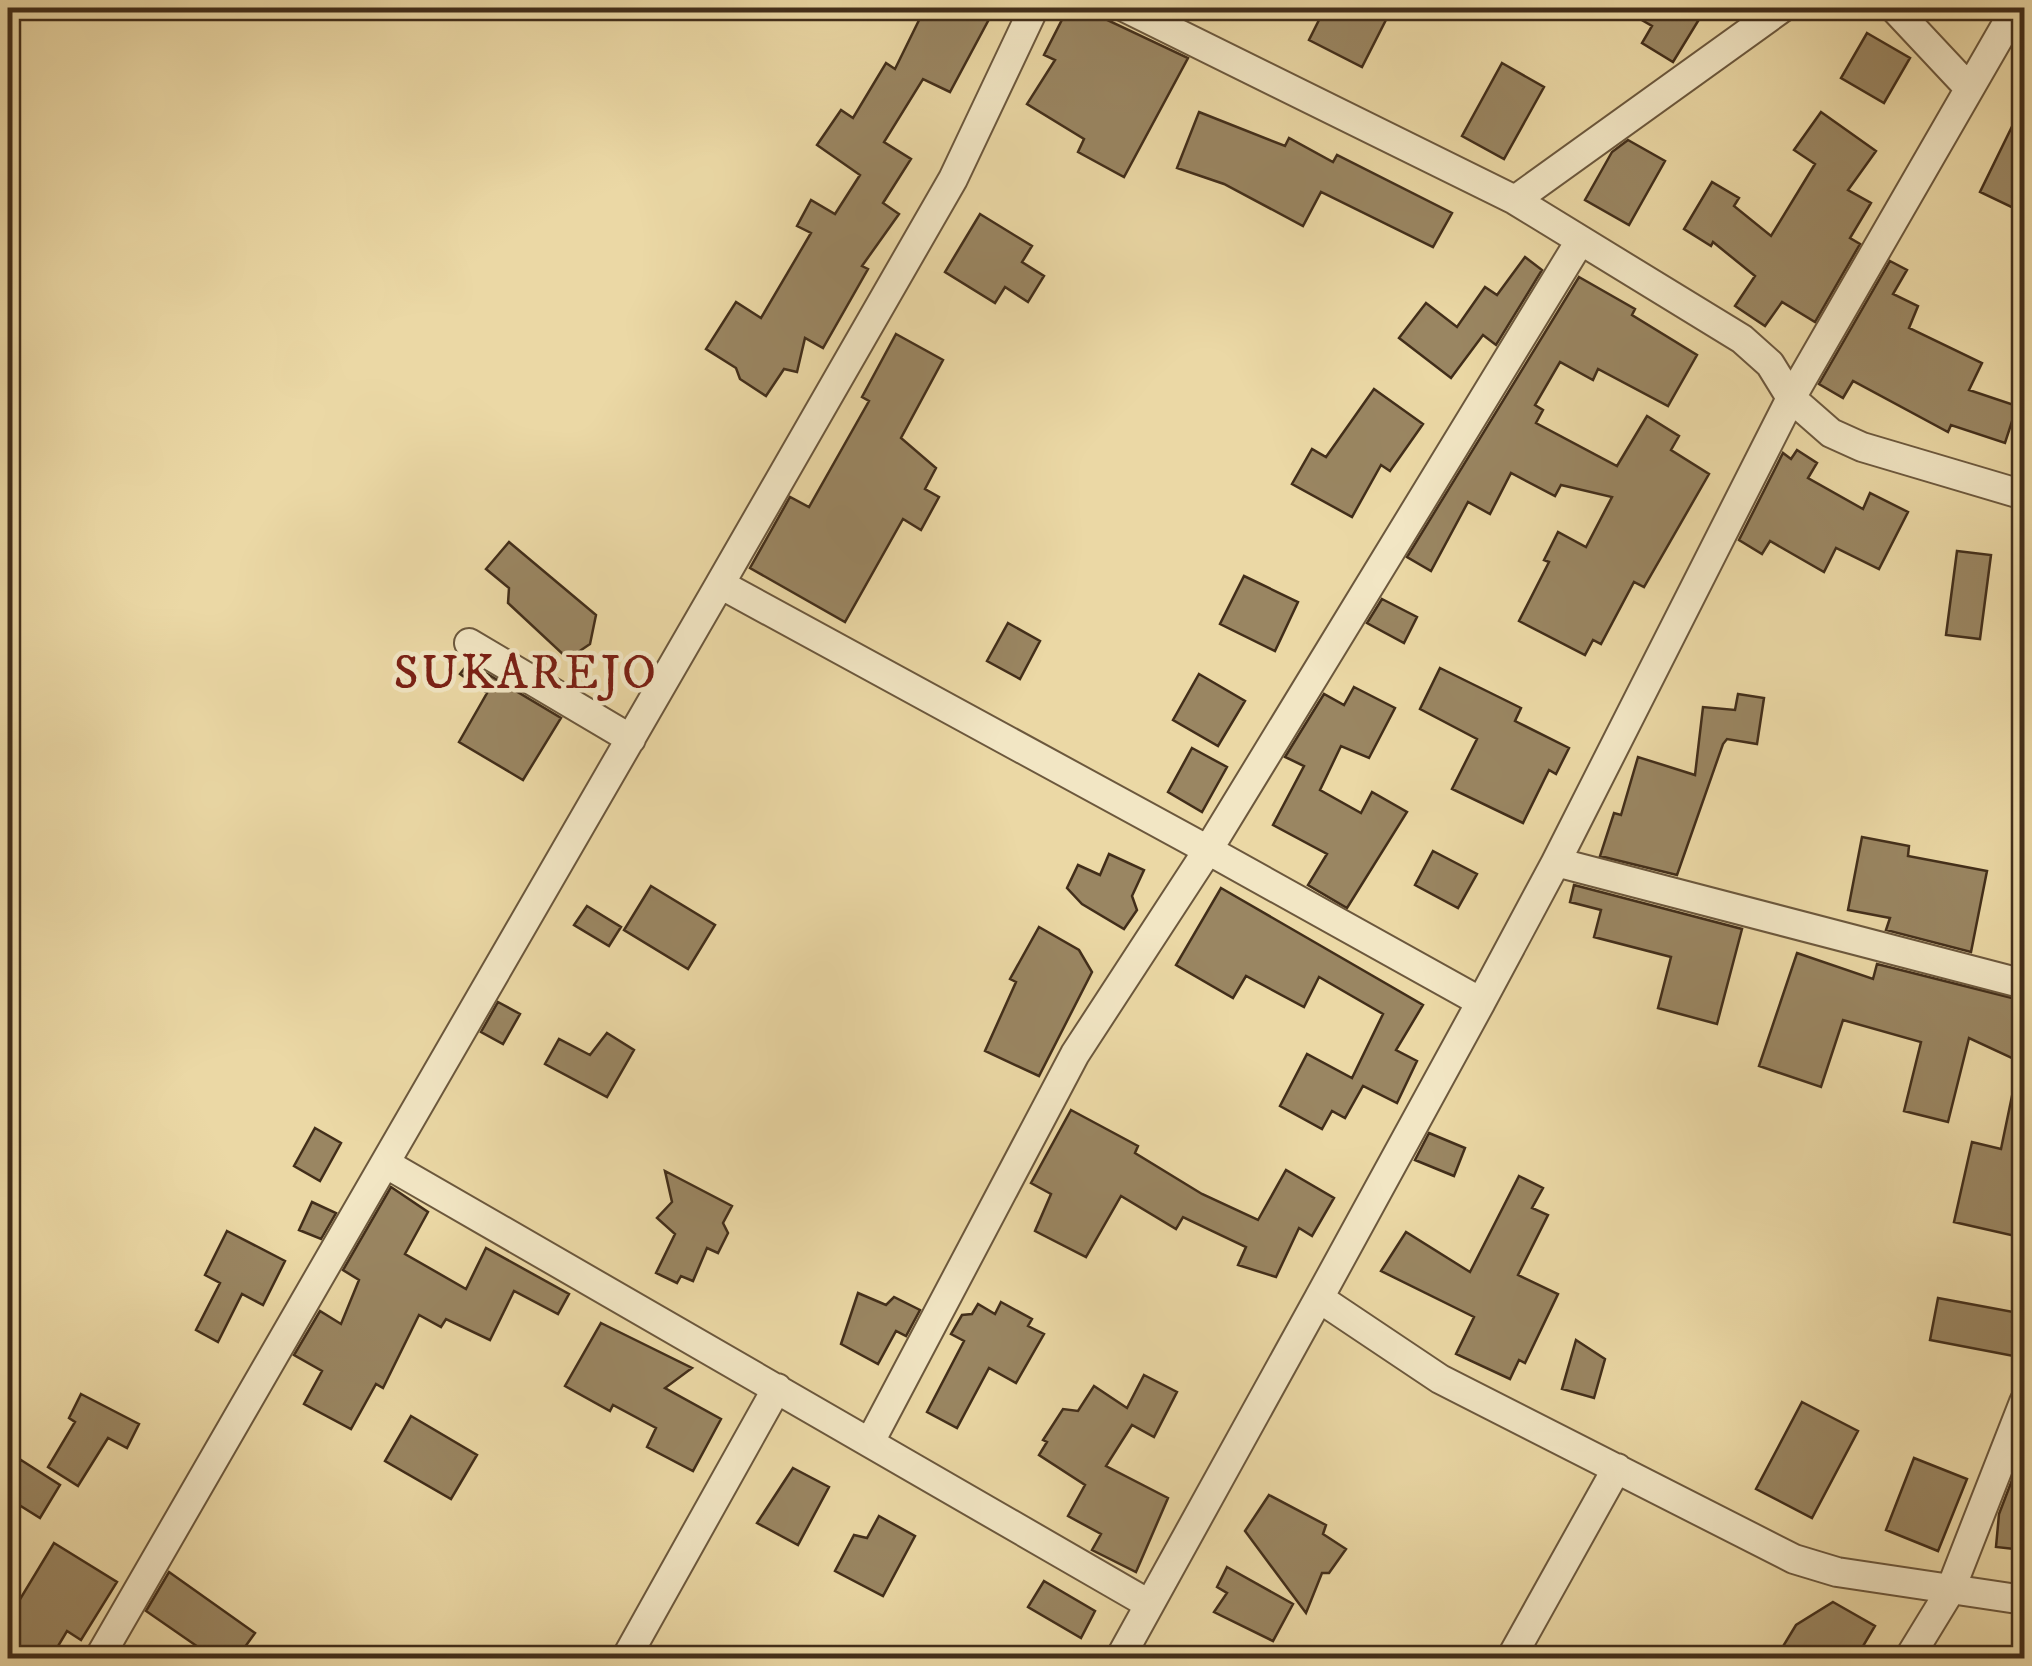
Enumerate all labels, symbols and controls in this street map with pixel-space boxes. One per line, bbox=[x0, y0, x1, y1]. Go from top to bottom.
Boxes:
district label: SUKAREJO bbox=[393, 644, 659, 704]

